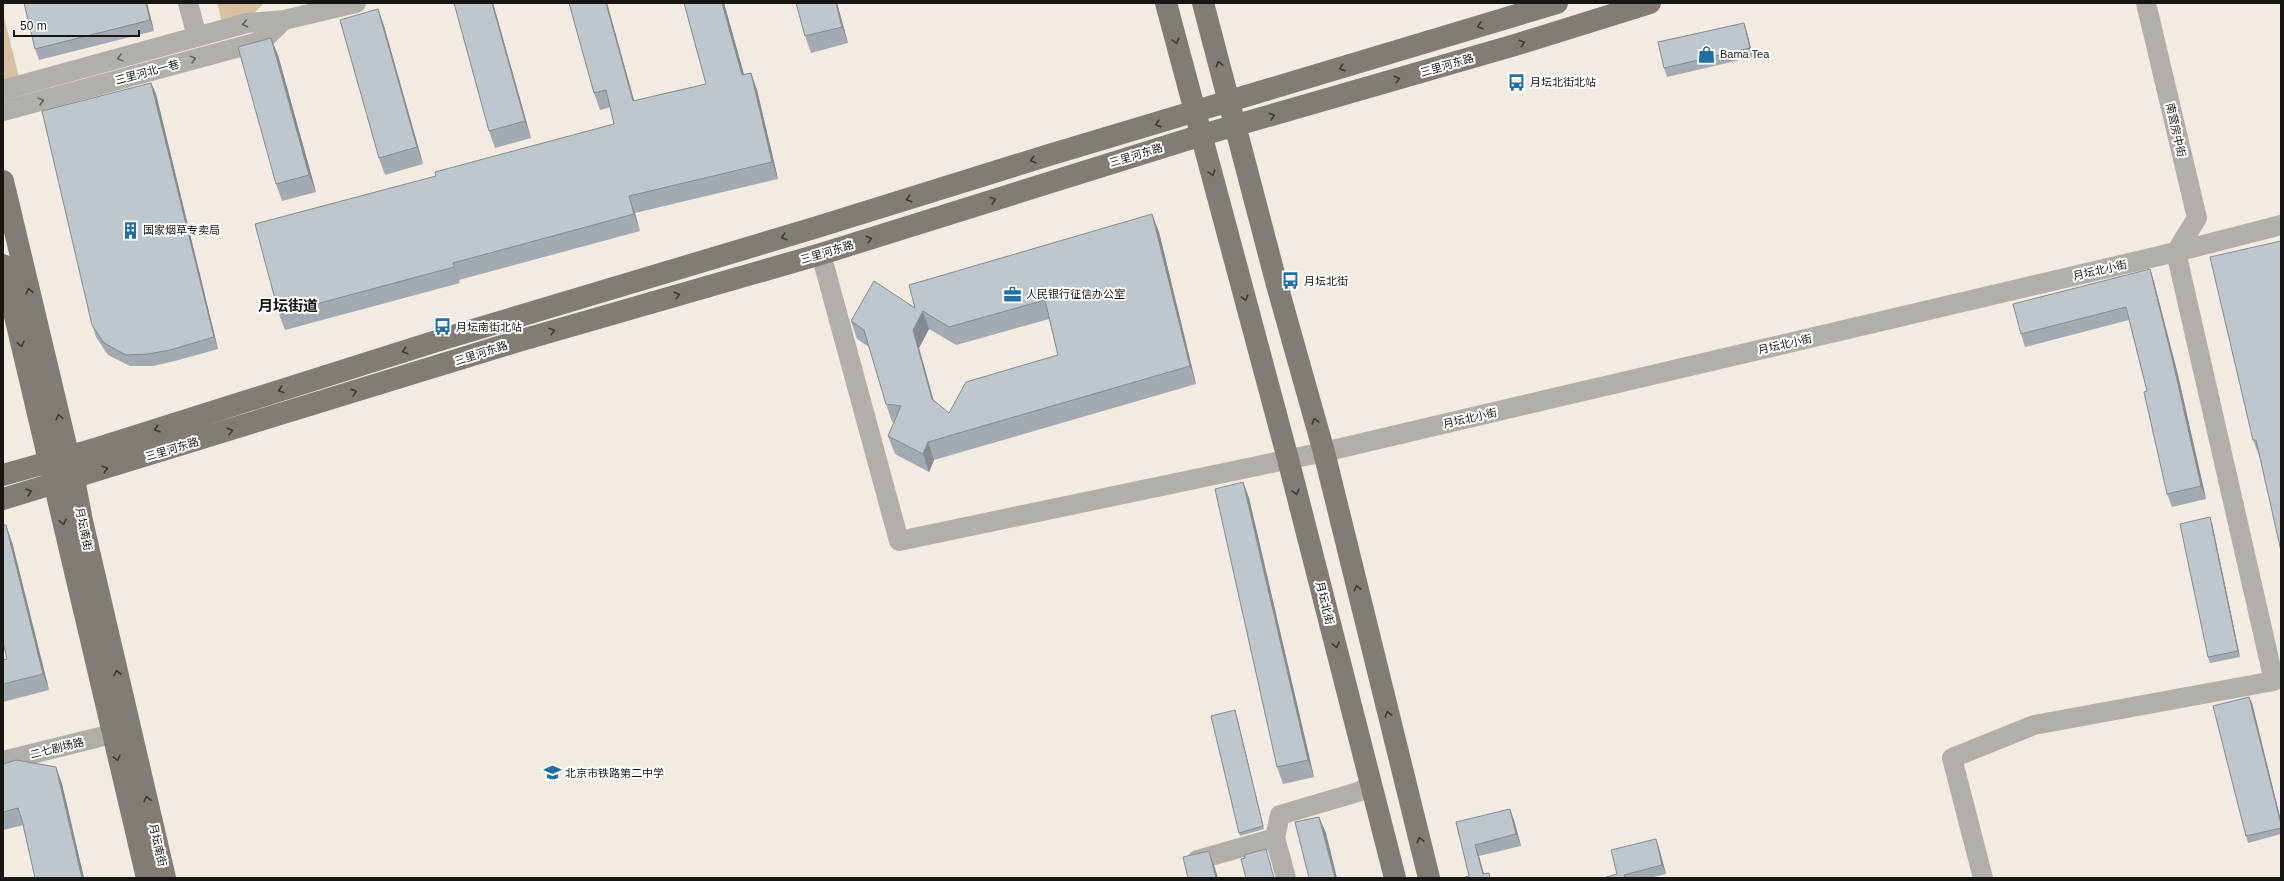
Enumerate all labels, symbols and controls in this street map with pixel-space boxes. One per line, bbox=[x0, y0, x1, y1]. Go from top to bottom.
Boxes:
scale bar bbox=[14, 12, 139, 38]
text: 50 m bbox=[20, 19, 47, 33]
one-way arrow bbox=[242, 19, 249, 27]
one-way arrow bbox=[1477, 21, 1484, 30]
one-way arrow bbox=[1172, 38, 1180, 44]
one-way arrow bbox=[1518, 39, 1525, 48]
shop icon: Bama Tea bbox=[1697, 44, 1717, 64]
place label: Bama Tea bbox=[1720, 48, 1770, 60]
street label: 三里河东路 bbox=[1419, 52, 1475, 78]
one-way arrow bbox=[117, 53, 123, 61]
one-way arrow bbox=[190, 56, 196, 64]
street label: 三里河北一巷 bbox=[114, 58, 180, 86]
one-way arrow bbox=[1215, 60, 1223, 67]
one-way arrow bbox=[1339, 63, 1346, 71]
bus stop icon: 月坛北街北站 bbox=[1507, 72, 1527, 92]
one-way arrow bbox=[1394, 76, 1400, 84]
place label: 月坛北街北站 bbox=[1530, 76, 1596, 88]
one-way arrow bbox=[37, 97, 44, 106]
street label: 南营房中街 bbox=[2164, 102, 2188, 158]
one-way arrow bbox=[1268, 112, 1275, 121]
one-way arrow bbox=[1154, 119, 1161, 128]
street label: 三里河东路 bbox=[1108, 141, 1164, 169]
one-way arrow bbox=[1030, 155, 1037, 164]
one-way arrow bbox=[1207, 169, 1216, 176]
one-way arrow bbox=[905, 194, 912, 203]
one-way arrow bbox=[989, 196, 996, 205]
building icon: 国家烟草专卖局 bbox=[120, 220, 140, 240]
place label: 国家烟草专卖局 bbox=[143, 224, 220, 236]
one-way arrow bbox=[781, 232, 788, 241]
one-way arrow bbox=[865, 235, 872, 244]
street label: 三里河东路 bbox=[799, 238, 855, 266]
street label: 月坛北小街 bbox=[2072, 258, 2128, 282]
bus stop icon: 月坛北街 bbox=[1281, 271, 1301, 291]
place label: 月坛北街 bbox=[1304, 275, 1348, 287]
office icon: 人民银行征信办公室 bbox=[1003, 284, 1023, 304]
one-way arrow bbox=[25, 287, 34, 294]
place label: 人民银行征信办公室 bbox=[1026, 288, 1125, 300]
one-way arrow bbox=[673, 291, 680, 300]
one-way arrow bbox=[1241, 295, 1249, 302]
district label: 月坛街道 bbox=[258, 297, 318, 314]
bus stop icon: 月坛南街北站 bbox=[433, 317, 453, 337]
place label: 月坛南街北站 bbox=[456, 321, 522, 333]
one-way arrow bbox=[548, 327, 555, 336]
street label: 月坛北小街 bbox=[1757, 332, 1813, 356]
street label: 三里河东路 bbox=[453, 339, 509, 367]
one-way arrow bbox=[17, 341, 25, 347]
one-way arrow bbox=[402, 346, 409, 355]
one-way arrow bbox=[278, 385, 285, 394]
one-way arrow bbox=[350, 389, 357, 397]
street label: 月坛北小街 bbox=[1442, 406, 1498, 430]
one-way arrow bbox=[55, 414, 64, 421]
one-way arrow bbox=[1311, 418, 1320, 425]
one-way arrow bbox=[154, 424, 161, 433]
one-way arrow bbox=[226, 427, 233, 436]
street label: 三里河东路 bbox=[144, 435, 200, 463]
one-way arrow bbox=[102, 465, 109, 474]
one-way arrow bbox=[25, 488, 32, 497]
one-way arrow bbox=[1292, 489, 1300, 495]
street label: 月坛南街 bbox=[74, 506, 94, 552]
one-way arrow bbox=[59, 519, 67, 525]
street label: 月坛北街 bbox=[1314, 580, 1336, 626]
one-way arrow bbox=[1354, 585, 1362, 591]
one-way arrow bbox=[1331, 642, 1339, 648]
one-way arrow bbox=[114, 669, 122, 676]
one-way arrow bbox=[1385, 711, 1393, 717]
street label: 二七剧场路 bbox=[29, 736, 85, 760]
one-way arrow bbox=[113, 755, 121, 761]
school or university icon: 北京市铁路第二中学 bbox=[542, 763, 562, 783]
place label: 北京市铁路第二中学 bbox=[565, 767, 664, 779]
one-way arrow bbox=[143, 796, 152, 803]
street label: 月坛南街 bbox=[147, 822, 169, 868]
one-way arrow bbox=[1416, 837, 1424, 843]

